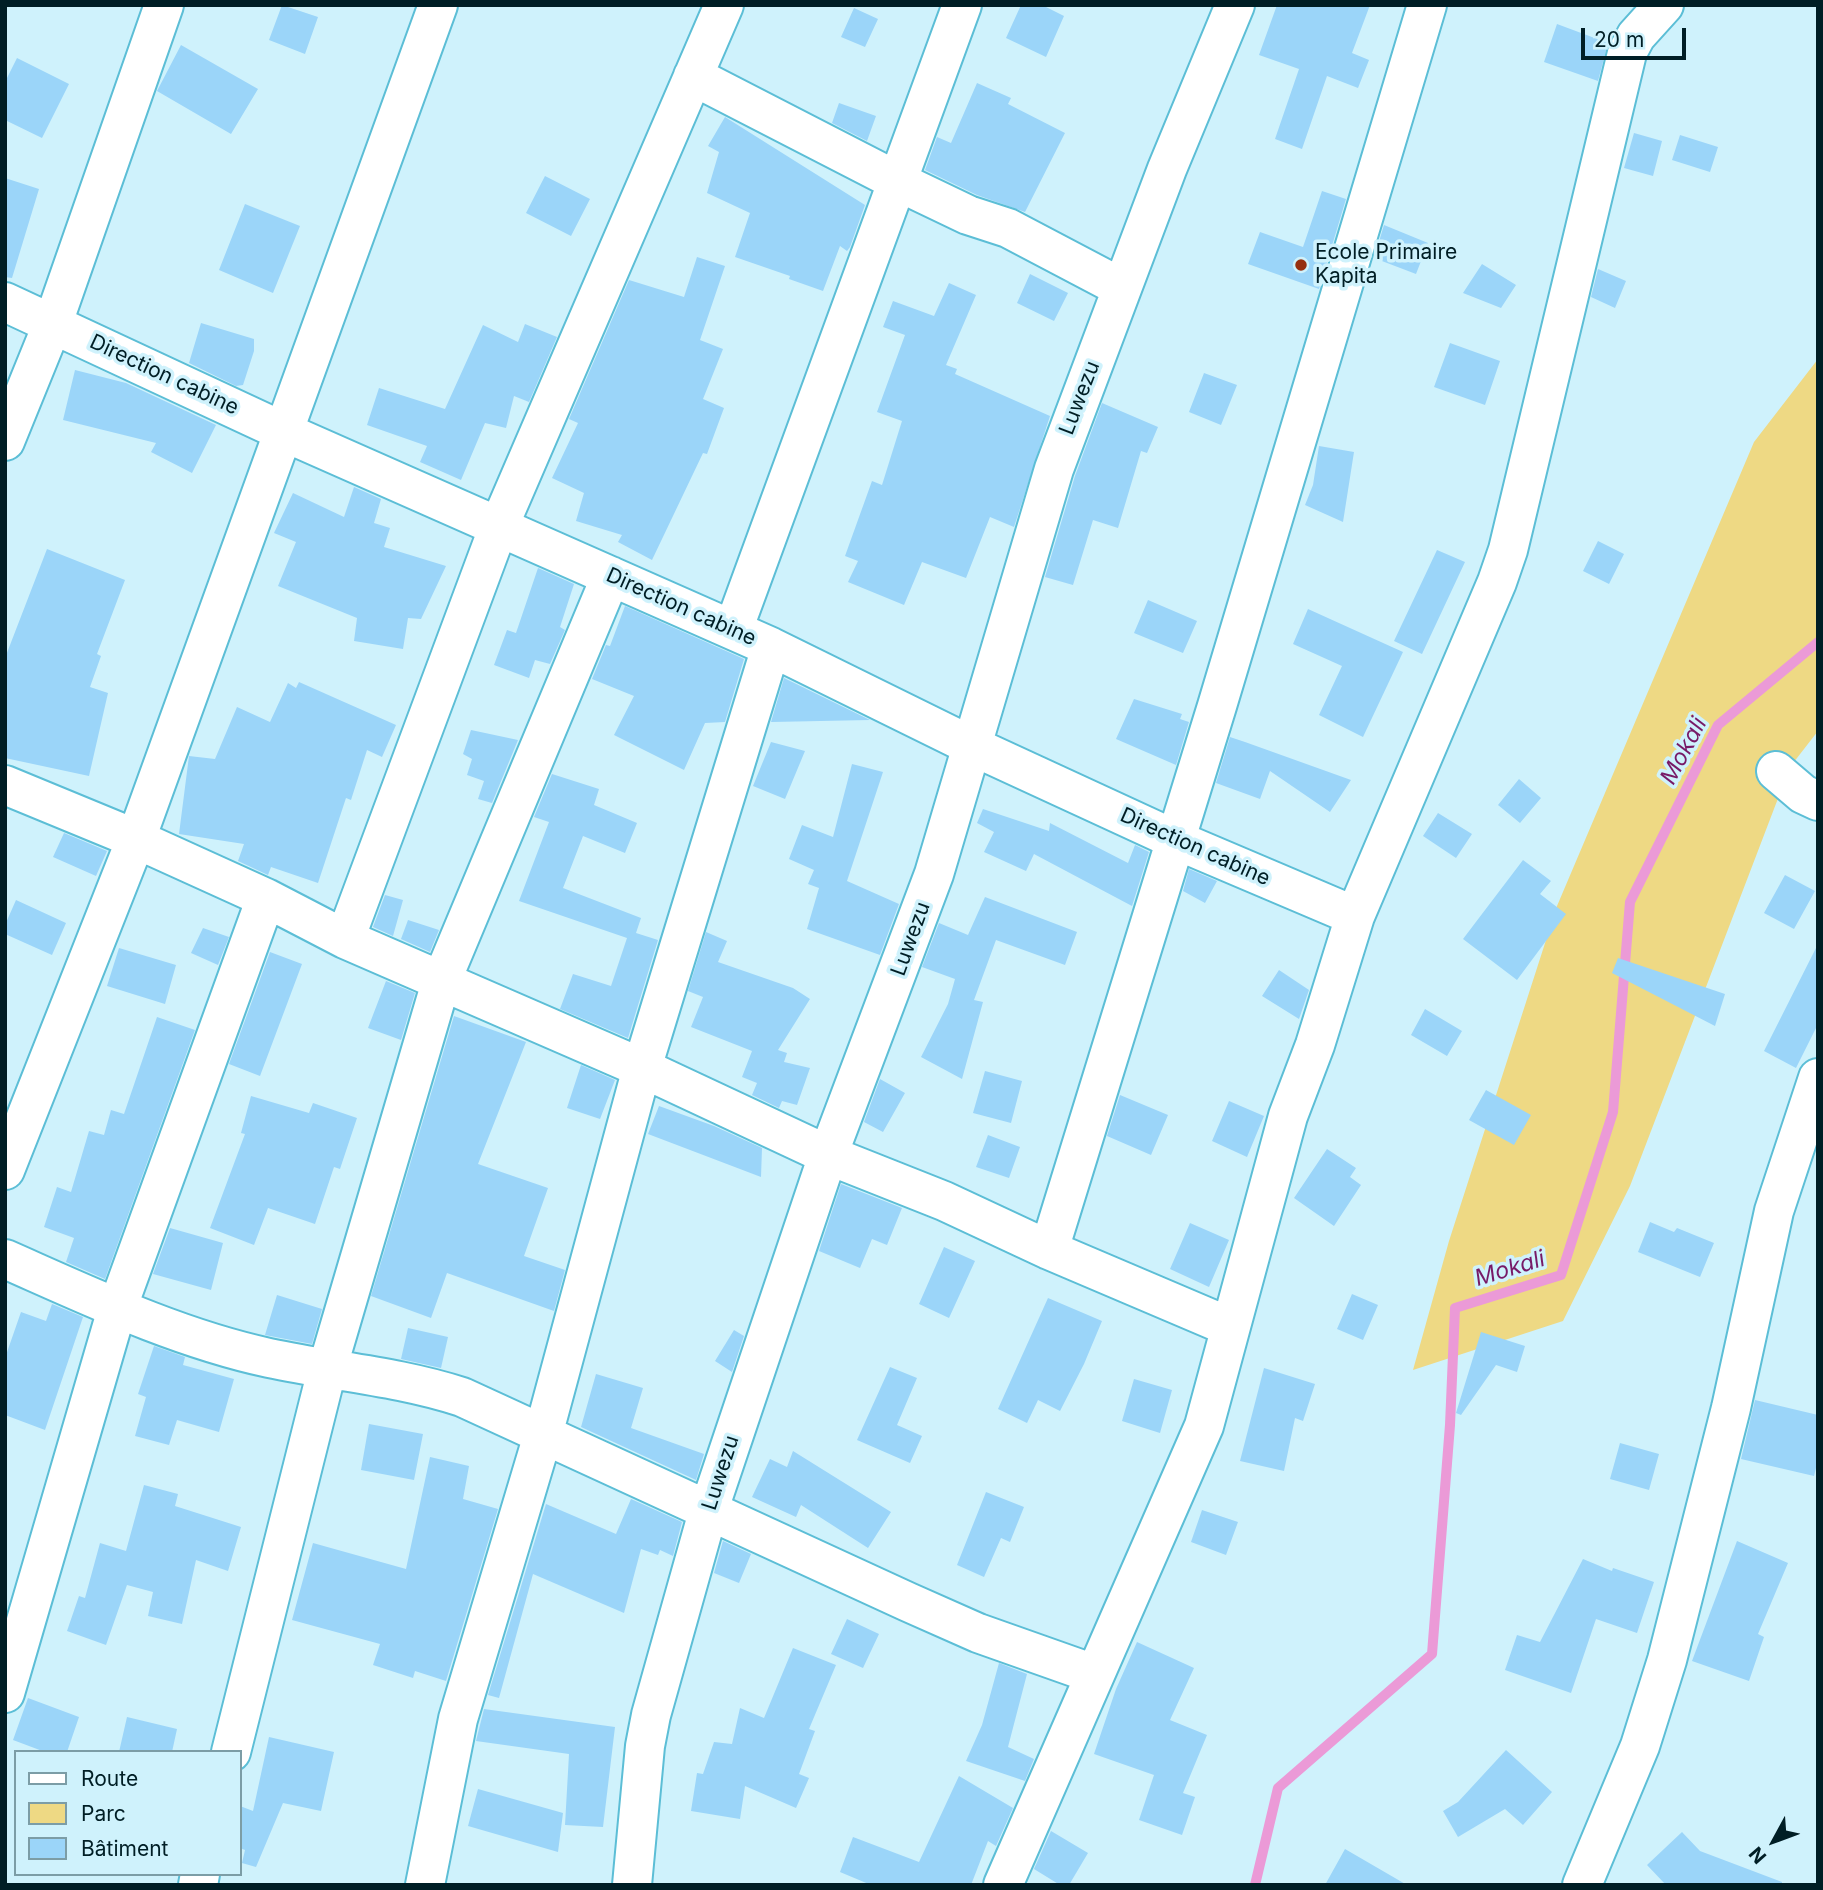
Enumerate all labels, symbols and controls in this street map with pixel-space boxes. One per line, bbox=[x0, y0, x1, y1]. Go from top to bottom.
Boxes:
scale bar bbox=[1585, 14, 1690, 58]
text: 20 m bbox=[1594, 27, 1644, 52]
place label: Ecole Primaire Kapita bbox=[1315, 240, 1457, 290]
marker: Ecole Primaire Kapita bbox=[1293, 257, 1309, 273]
street label: Direction cabine bbox=[85, 329, 243, 421]
street label: Luwezu bbox=[1054, 358, 1106, 438]
street label: Direction cabine bbox=[602, 563, 760, 651]
water label: Mokali bbox=[1655, 713, 1713, 789]
street label: Direction cabine bbox=[1116, 803, 1274, 891]
street label: Luwezu bbox=[886, 898, 936, 980]
water label: Mokali bbox=[1472, 1245, 1548, 1293]
street label: Luwezu bbox=[697, 1432, 745, 1514]
legend bbox=[14, 1750, 242, 1876]
text: Route bbox=[81, 1766, 138, 1791]
text: Parc bbox=[81, 1801, 126, 1826]
north arrow bbox=[1739, 1806, 1809, 1876]
text: Bâtiment bbox=[81, 1836, 168, 1861]
text: N bbox=[1744, 1842, 1771, 1868]

